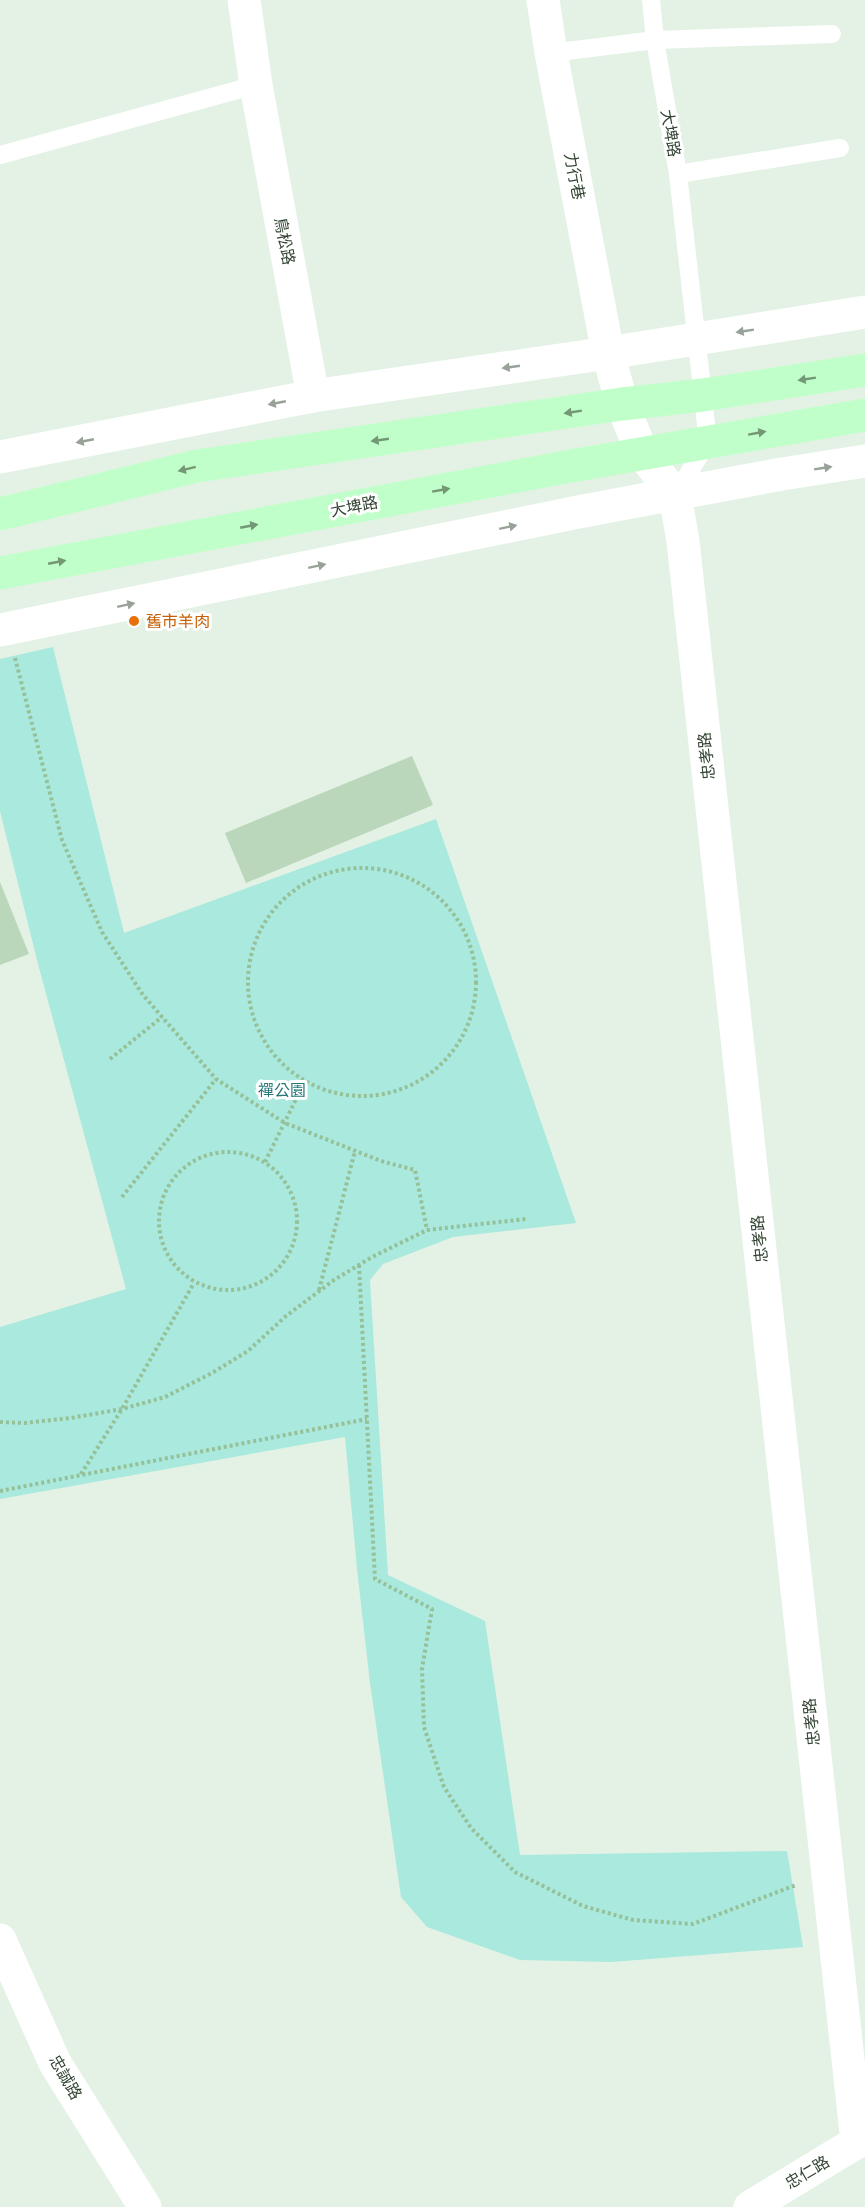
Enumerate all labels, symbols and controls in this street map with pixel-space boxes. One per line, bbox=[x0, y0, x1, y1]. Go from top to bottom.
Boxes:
street label: 大埤路 bbox=[657, 108, 684, 158]
street label: 力行巷 bbox=[561, 151, 588, 201]
street label: 鳥松路 bbox=[271, 216, 298, 266]
one-way arrow bbox=[735, 326, 754, 335]
one-way arrow bbox=[501, 362, 520, 371]
one-way arrow bbox=[798, 375, 817, 384]
one-way arrow bbox=[267, 399, 286, 408]
one-way arrow bbox=[563, 407, 582, 416]
one-way arrow bbox=[747, 429, 766, 438]
one-way arrow bbox=[370, 435, 389, 444]
one-way arrow bbox=[76, 437, 95, 446]
one-way arrow bbox=[814, 463, 833, 472]
one-way arrow bbox=[178, 464, 196, 474]
one-way arrow bbox=[431, 485, 450, 494]
street label: 大埤路 bbox=[329, 493, 379, 520]
one-way arrow bbox=[240, 521, 259, 530]
one-way arrow bbox=[499, 522, 518, 531]
one-way arrow bbox=[48, 557, 67, 566]
one-way arrow bbox=[308, 561, 327, 570]
one-way arrow bbox=[117, 600, 136, 609]
place label: 舊市羊肉 bbox=[146, 612, 210, 631]
marker: 舊市羊肉 bbox=[127, 614, 141, 628]
street label: 忠孝路 bbox=[695, 731, 718, 781]
park label: 禪公園 bbox=[258, 1081, 306, 1100]
street label: 忠孝路 bbox=[748, 1214, 771, 1264]
street label: 忠孝路 bbox=[800, 1697, 823, 1747]
street label: 忠誠路 bbox=[45, 2052, 86, 2103]
street label: 忠仁路 bbox=[782, 2152, 833, 2193]

